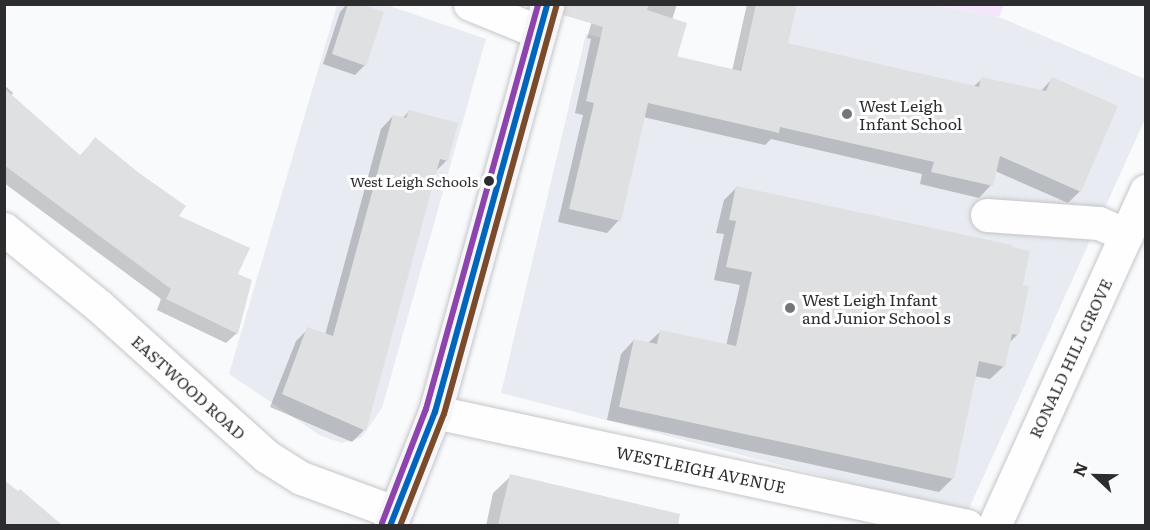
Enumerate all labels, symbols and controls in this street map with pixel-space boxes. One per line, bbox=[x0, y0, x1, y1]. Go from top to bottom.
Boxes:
place label: West Leigh Infant School bbox=[859, 95, 962, 133]
marker: West Leigh Infant School bbox=[840, 107, 854, 121]
place label: West Leigh Schools bbox=[350, 173, 478, 189]
marker: West Leigh Schools bbox=[483, 175, 495, 187]
street label: RONALD HILL GROVE bbox=[1025, 275, 1115, 441]
place label: West Leigh Infant and Junior School s bbox=[802, 289, 951, 327]
marker: West Leigh Infant and Junior School s bbox=[783, 301, 797, 315]
street label: EASTWOOD ROAD bbox=[128, 331, 250, 443]
street label: WESTLEIGH AVENUE bbox=[614, 442, 788, 496]
north arrow bbox=[1066, 446, 1126, 506]
text: N bbox=[1066, 459, 1093, 480]

